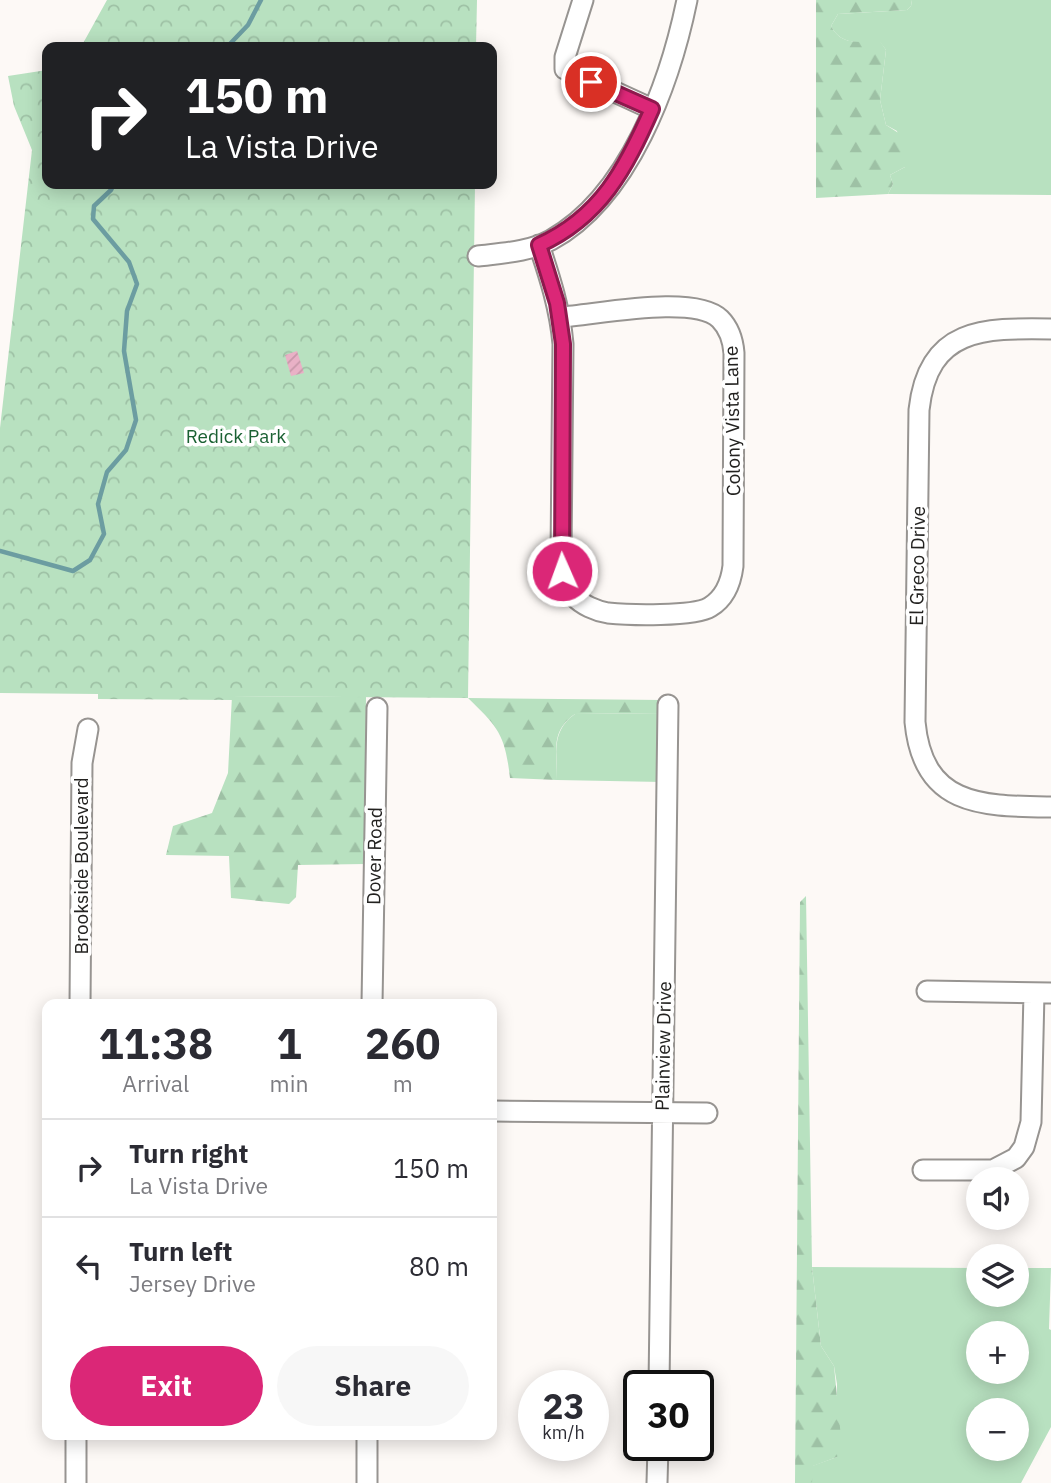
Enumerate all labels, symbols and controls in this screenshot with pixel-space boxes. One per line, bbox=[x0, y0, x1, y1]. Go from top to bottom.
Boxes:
pin bbox=[561, 52, 621, 112]
text: 150 m bbox=[185, 63, 329, 126]
icon: arrive bbox=[572, 63, 610, 101]
icon: right bbox=[70, 70, 161, 161]
text: La Vista Drive bbox=[185, 125, 379, 167]
street label: Colony Vista Lane bbox=[719, 346, 745, 496]
park label: Redick Park bbox=[186, 424, 286, 448]
street label: El Greco Drive bbox=[904, 506, 930, 626]
position arrow bbox=[525, 534, 599, 608]
street label: Brookside Boulevard bbox=[69, 778, 93, 954]
street label: Dover Road bbox=[361, 807, 387, 905]
street label: Plainview Drive bbox=[650, 981, 676, 1111]
text: 11:38 bbox=[98, 1016, 213, 1071]
text: 1 bbox=[276, 1016, 302, 1071]
text: 260 bbox=[365, 1016, 441, 1071]
text: Arrival bbox=[122, 1068, 189, 1098]
text: min bbox=[270, 1068, 308, 1098]
text: m bbox=[393, 1068, 413, 1098]
text: Turn right bbox=[129, 1136, 248, 1170]
icon: right bbox=[70, 1149, 108, 1187]
text: 150 m bbox=[393, 1151, 469, 1185]
map controls bbox=[966, 1167, 1029, 1461]
button: sound bbox=[966, 1167, 1029, 1230]
text: La Vista Drive bbox=[129, 1170, 268, 1200]
text: Turn left bbox=[129, 1234, 232, 1268]
button: layers bbox=[966, 1244, 1029, 1307]
icon: left bbox=[70, 1247, 108, 1285]
text: 80 m bbox=[409, 1249, 469, 1283]
text: Jersey Drive bbox=[129, 1268, 256, 1298]
button: + bbox=[966, 1321, 1029, 1384]
button: Exit bbox=[70, 1346, 263, 1426]
button: Share bbox=[277, 1346, 469, 1426]
speed limit sign: 30 bbox=[623, 1370, 714, 1461]
text: 23 bbox=[542, 1383, 585, 1429]
button: − bbox=[966, 1398, 1029, 1461]
text: km/h bbox=[542, 1421, 585, 1444]

